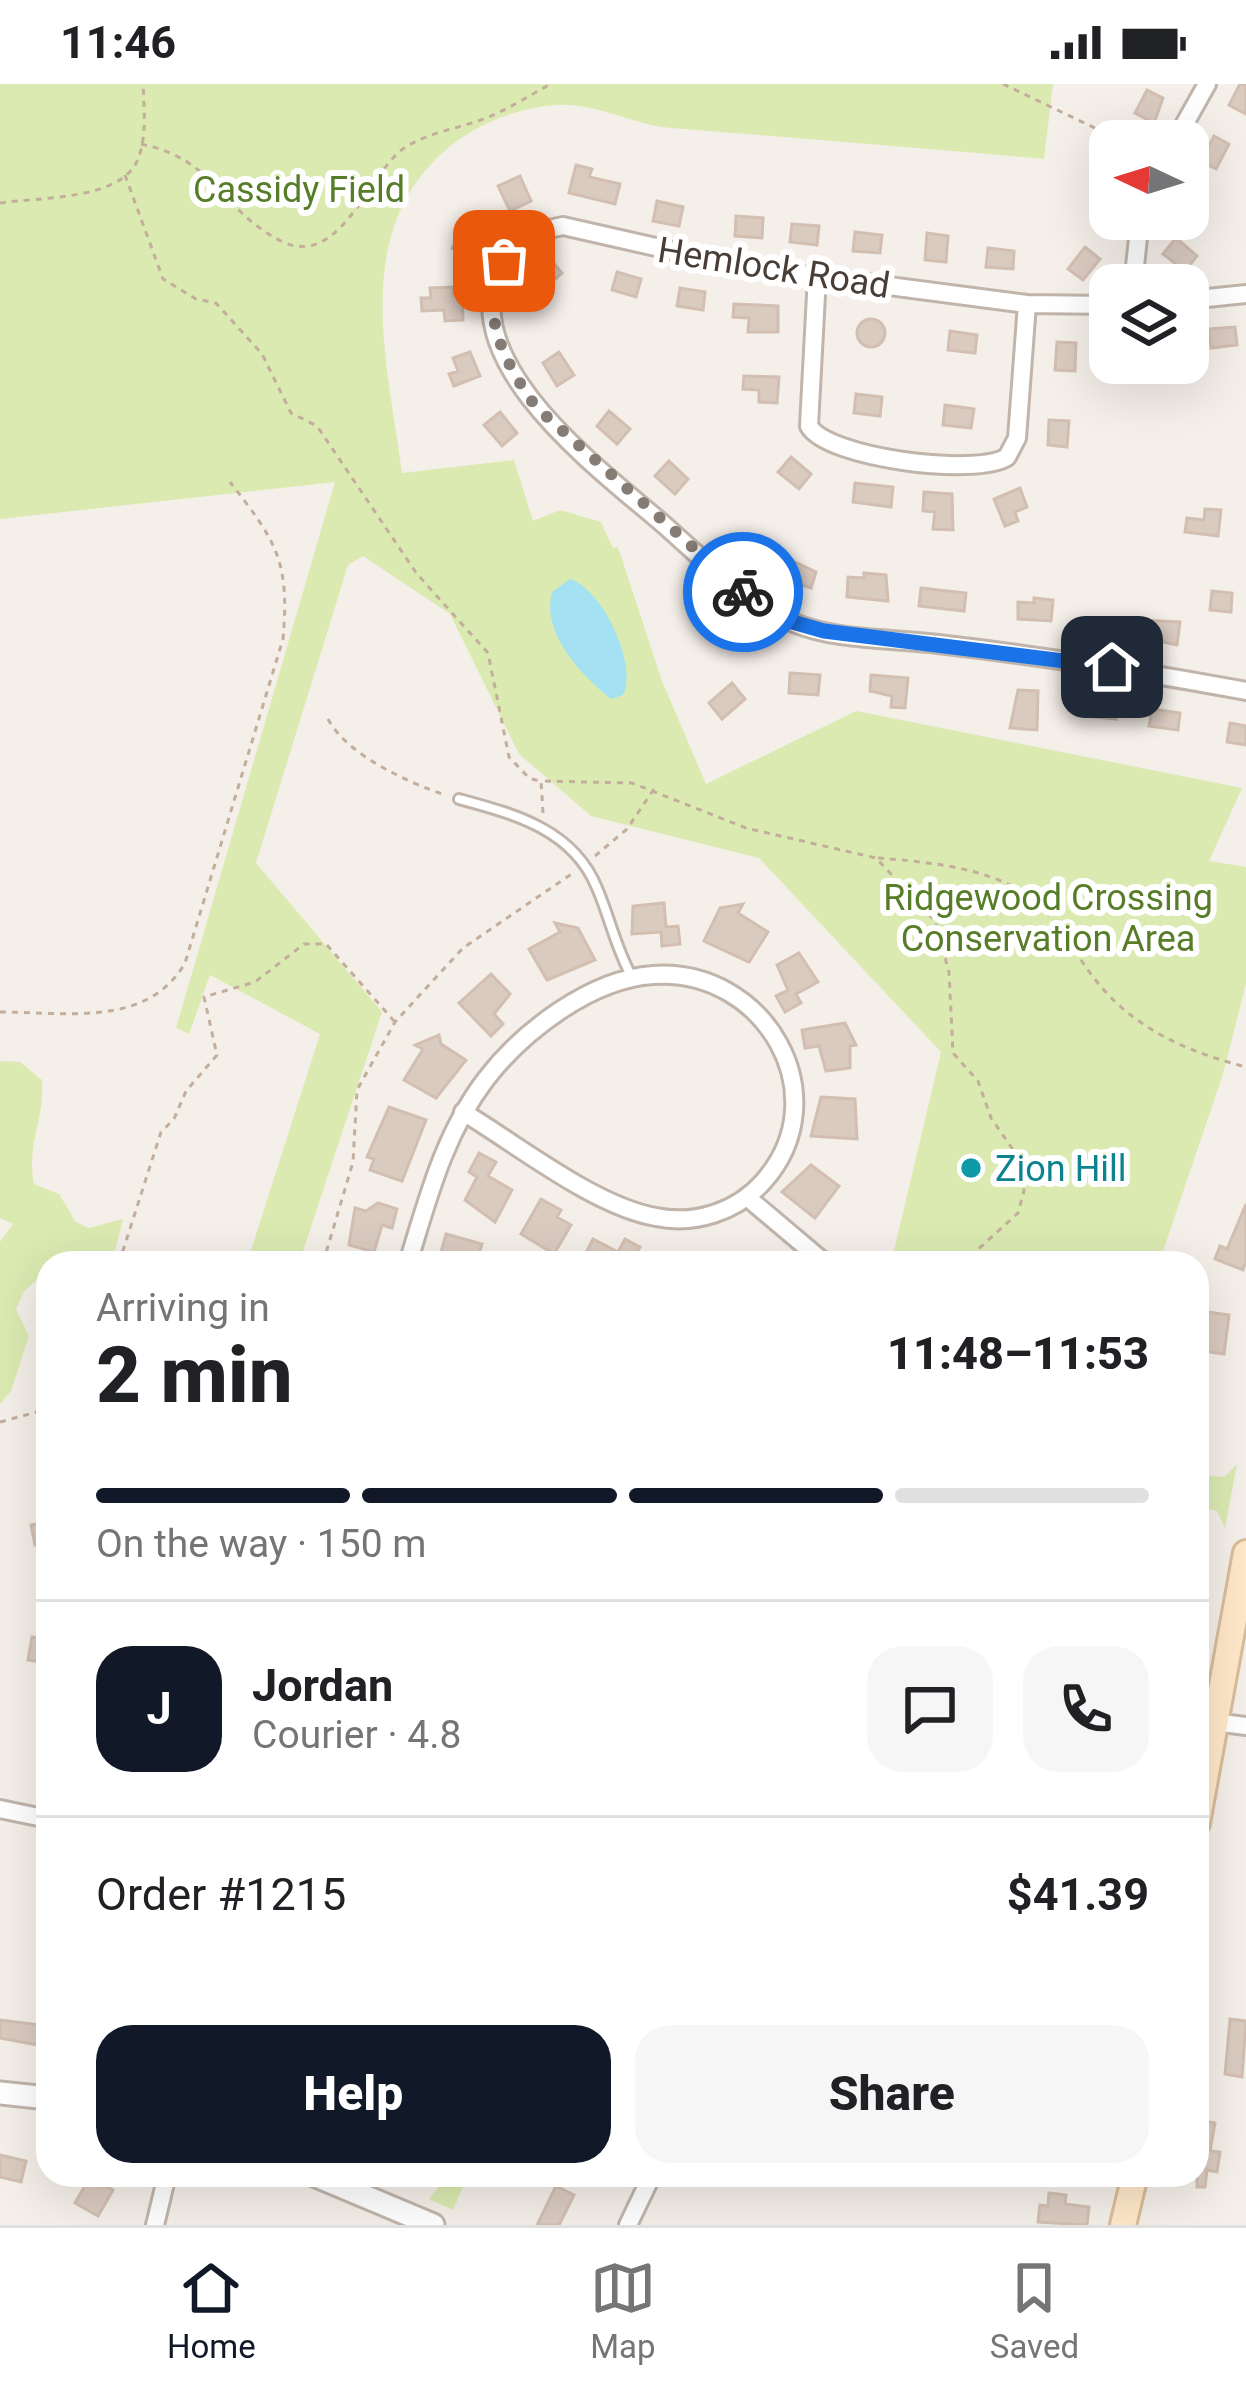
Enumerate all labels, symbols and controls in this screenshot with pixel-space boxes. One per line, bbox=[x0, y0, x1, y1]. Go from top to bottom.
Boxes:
text: 11:46 bbox=[60, 16, 176, 69]
north arrow bbox=[1089, 120, 1209, 240]
map controls bbox=[1089, 120, 1209, 384]
park label: Cassidy Field bbox=[193, 169, 405, 211]
pin bbox=[453, 210, 555, 312]
icon: bag bbox=[471, 228, 537, 294]
street label: Hemlock Road bbox=[655, 229, 893, 307]
button: layers bbox=[1089, 264, 1209, 384]
courier bbox=[683, 532, 803, 652]
icon: bike bbox=[710, 559, 776, 625]
pin bbox=[1061, 616, 1163, 718]
icon: home bbox=[1079, 634, 1145, 700]
park label: Ridgewood Crossing Conservation Area bbox=[883, 877, 1213, 960]
place label: Zion Hill bbox=[995, 1148, 1127, 1190]
marker: Zion Hill bbox=[958, 1155, 984, 1181]
text: Arriving in bbox=[96, 1285, 270, 1331]
text: 11:48–11:53 bbox=[887, 1327, 1149, 1380]
text: 2 min bbox=[96, 1330, 293, 1421]
text: On the way · 150 m bbox=[96, 1521, 427, 1567]
button: chat bbox=[867, 1646, 993, 1772]
button: phone bbox=[1023, 1646, 1149, 1772]
text: Jordan bbox=[252, 1659, 393, 1712]
text: J bbox=[146, 1682, 172, 1735]
text: Courier · 4.8 bbox=[252, 1712, 461, 1758]
text: Order #1215 bbox=[96, 1868, 346, 1921]
text: $41.39 bbox=[1007, 1868, 1149, 1921]
button: Help bbox=[96, 2025, 611, 2163]
button: Share bbox=[635, 2025, 1149, 2163]
tab: Home bbox=[167, 2255, 256, 2366]
tab: Map bbox=[590, 2255, 656, 2366]
tab: Saved bbox=[990, 2255, 1079, 2366]

